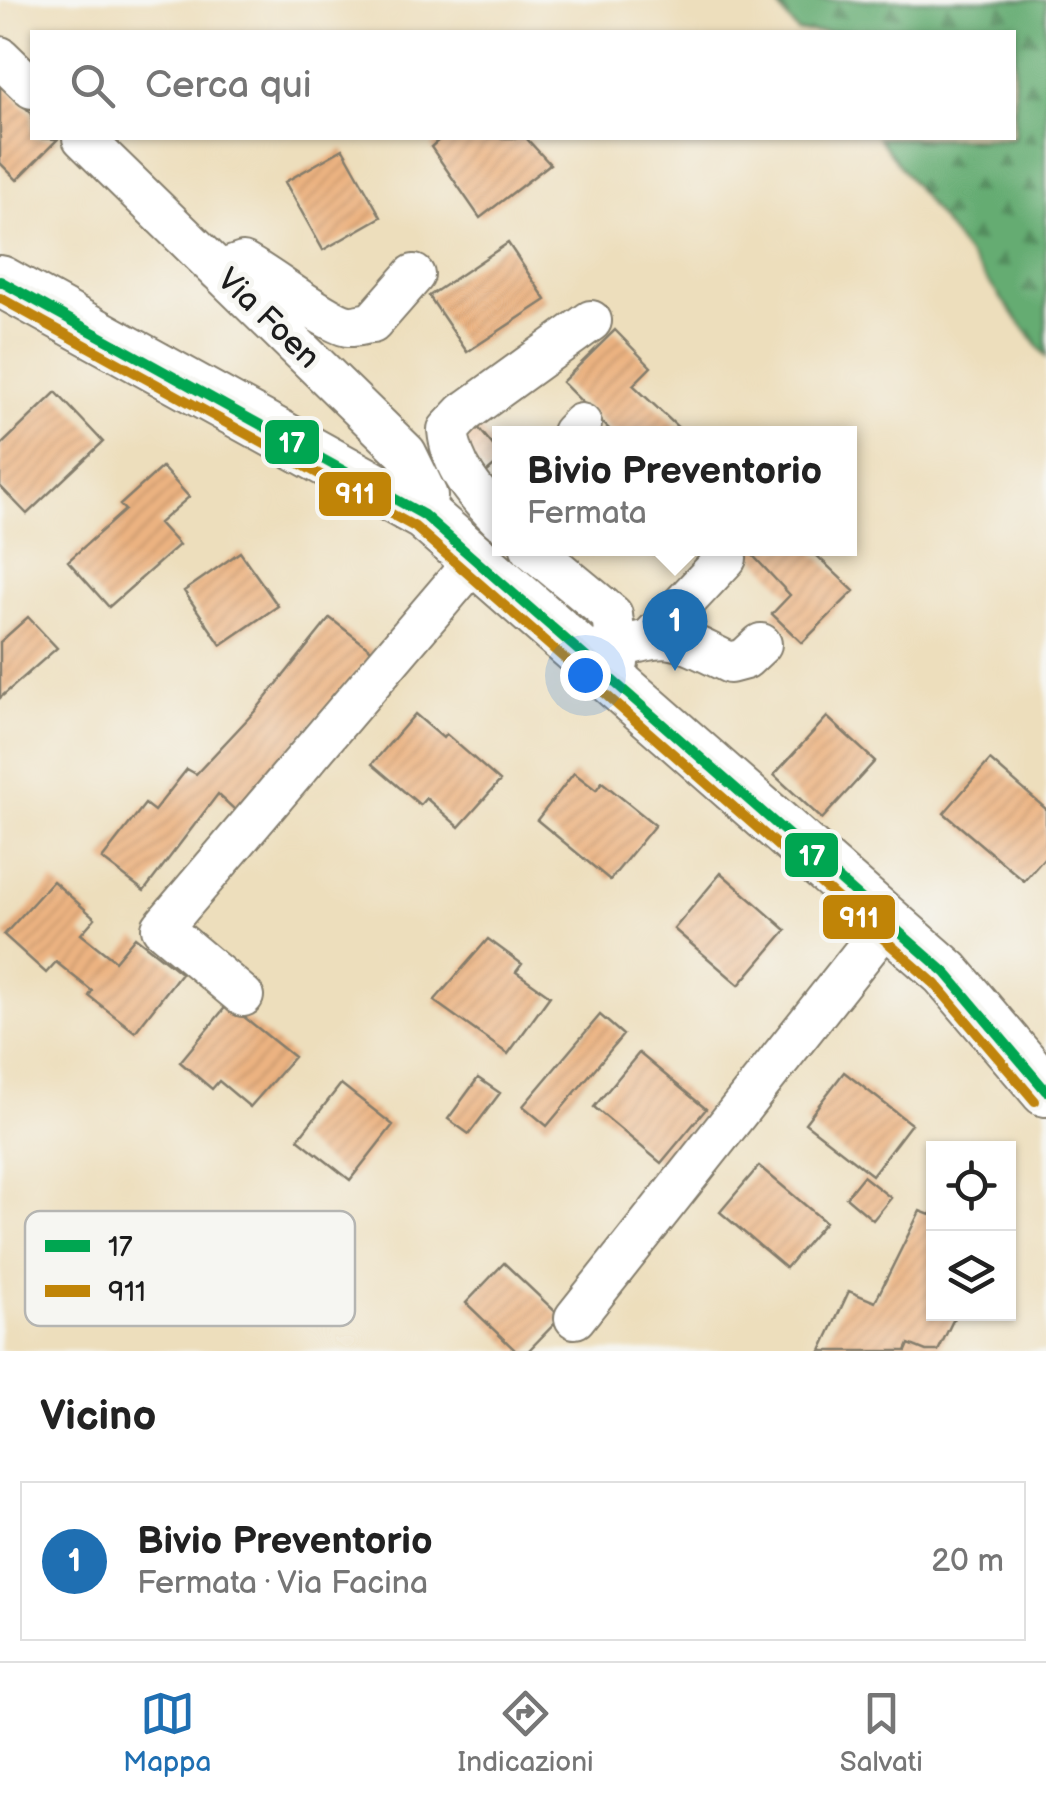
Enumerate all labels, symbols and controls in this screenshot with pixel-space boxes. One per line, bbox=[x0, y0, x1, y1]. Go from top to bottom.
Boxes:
search box bbox=[30, 30, 1016, 140]
icon: search bbox=[65, 58, 120, 113]
text: Cerca qui bbox=[145, 63, 312, 108]
street label: Via Foen bbox=[209, 261, 327, 377]
line badge: 17 bbox=[263, 418, 321, 466]
popup bbox=[492, 426, 857, 556]
text: 17 bbox=[278, 427, 306, 460]
text: Bivio Preventorio bbox=[527, 449, 822, 494]
line badge: 911 bbox=[317, 470, 393, 518]
text: 911 bbox=[335, 478, 375, 511]
text: Fermata bbox=[527, 494, 647, 533]
pin: 1 bbox=[642, 588, 708, 671]
your location bbox=[560, 650, 611, 701]
line badge: 17 bbox=[783, 831, 840, 879]
text: 17 bbox=[798, 840, 826, 873]
line badge: 911 bbox=[821, 893, 897, 941]
text: 911 bbox=[839, 902, 879, 935]
map controls bbox=[926, 1141, 1016, 1321]
button: locate bbox=[926, 1141, 1016, 1231]
legend bbox=[25, 1211, 355, 1326]
text: 17 bbox=[108, 1231, 133, 1264]
button: layers bbox=[926, 1231, 1016, 1321]
text: 911 bbox=[108, 1276, 146, 1309]
text: Vicino bbox=[40, 1391, 156, 1442]
text: Bivio Preventorio bbox=[137, 1519, 433, 1564]
text: 1 bbox=[68, 1542, 81, 1581]
text: 20 m bbox=[931, 1542, 1004, 1581]
text: Fermata · Via Facina bbox=[137, 1564, 428, 1603]
tab: Mappa bbox=[123, 1686, 211, 1779]
tab: Indicazioni bbox=[458, 1686, 594, 1779]
tab: Salvati bbox=[840, 1686, 923, 1779]

